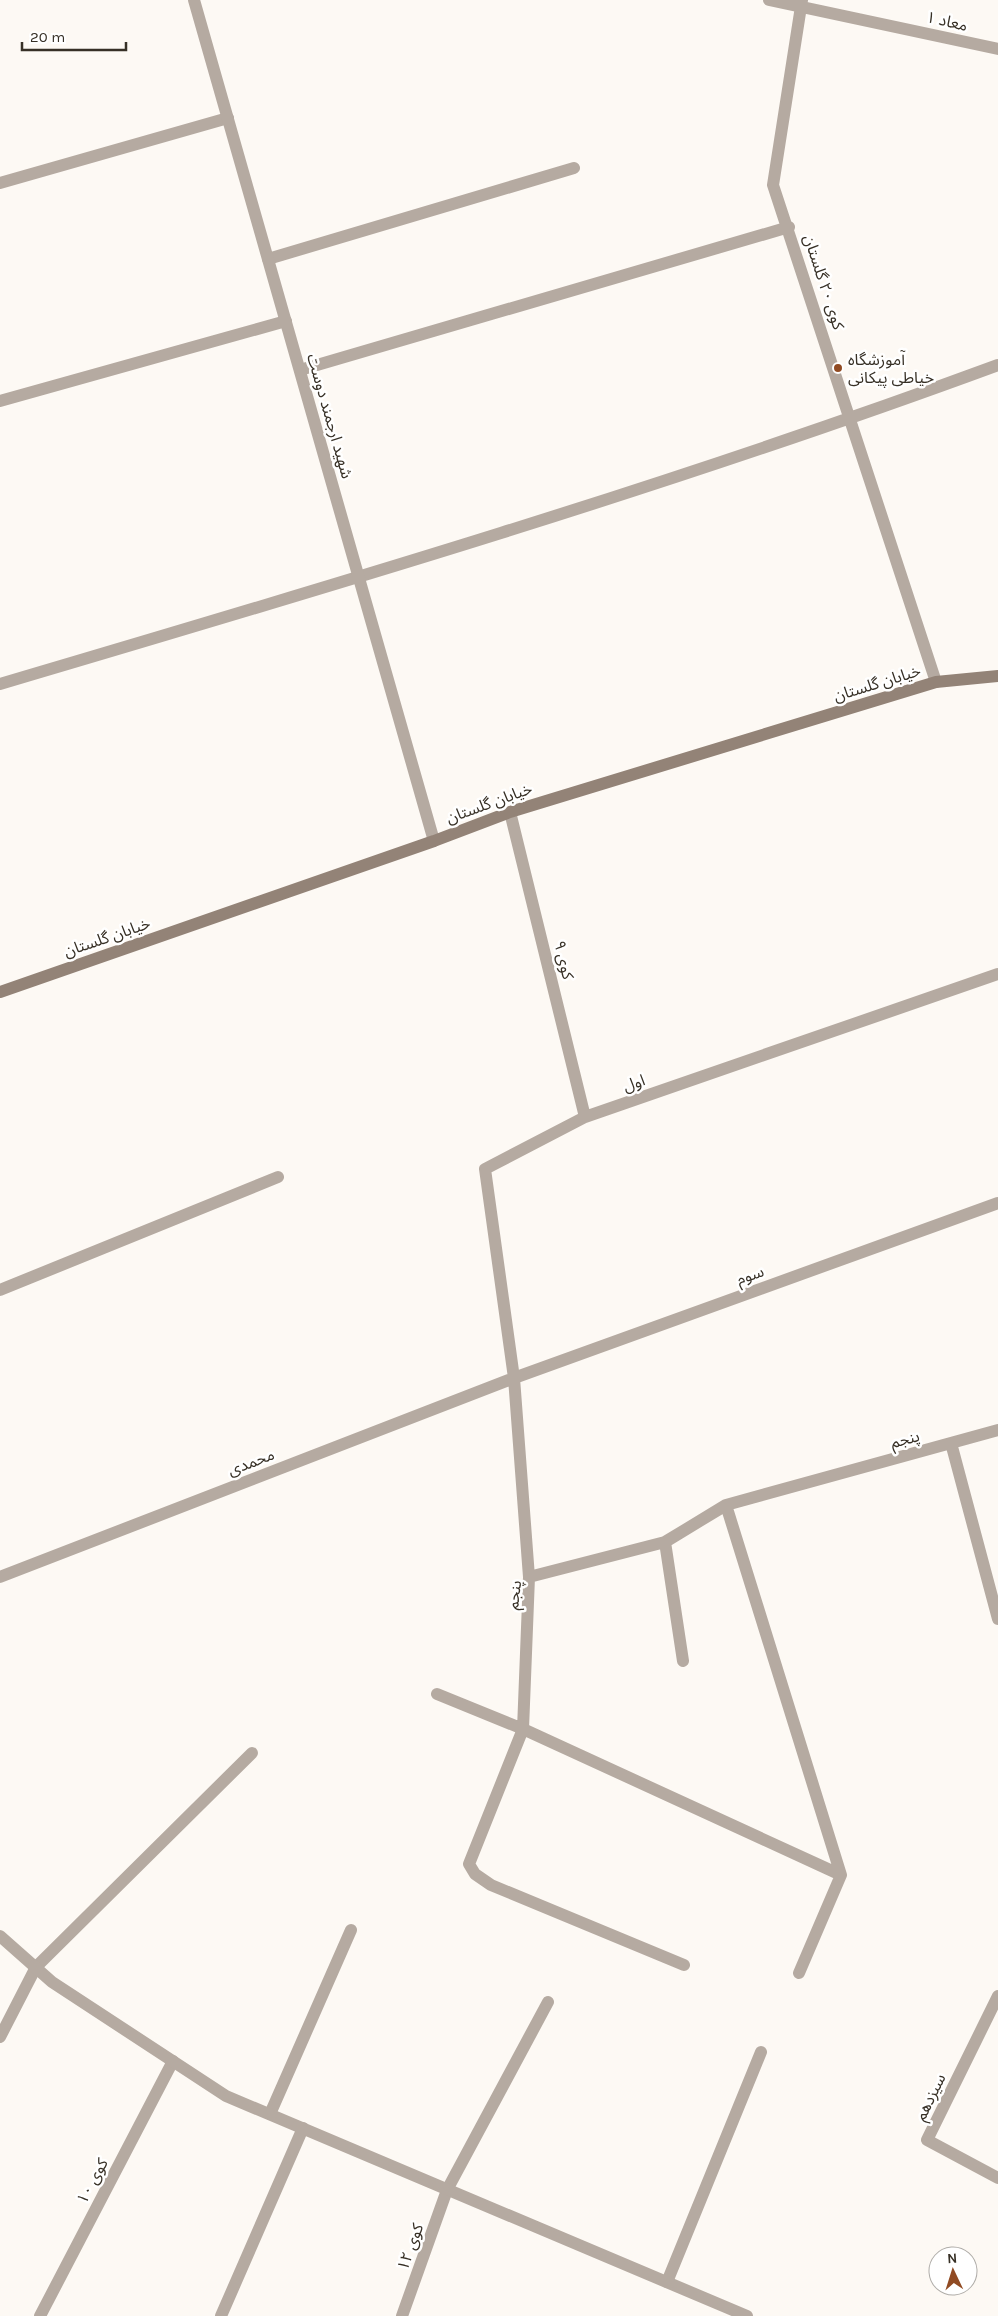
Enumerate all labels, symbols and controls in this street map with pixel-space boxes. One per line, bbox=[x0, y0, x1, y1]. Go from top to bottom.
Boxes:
street label: معاد ۱ bbox=[924, 7, 970, 35]
scale bar bbox=[22, 20, 126, 52]
text: 20 m bbox=[30, 28, 65, 46]
street label: کوی ۲۰ گلستان bbox=[800, 232, 848, 332]
place label: آموزشگاه خیاطی پیکانی bbox=[848, 350, 934, 388]
street label: شهید ارجمند دوست bbox=[303, 351, 357, 481]
marker: آموزشگاه خیاطی پیکانی bbox=[832, 362, 844, 374]
street label: خیابان گلستان bbox=[831, 661, 923, 705]
street label: خیابان گلستان bbox=[443, 779, 535, 827]
street label: خیابان گلستان bbox=[61, 913, 153, 961]
street label: کوی ۹ bbox=[550, 939, 578, 982]
street label: اول bbox=[620, 1070, 648, 1097]
street label: سوم bbox=[734, 1261, 767, 1292]
street label: پنجم bbox=[888, 1426, 922, 1455]
street label: محمدی bbox=[225, 1444, 277, 1480]
street label: پنجم bbox=[503, 1579, 528, 1611]
street label: سیزدهم bbox=[910, 2070, 952, 2125]
street label: کوی ۱۰ bbox=[72, 2155, 112, 2207]
street label: کوی ۱۲ bbox=[393, 2221, 427, 2273]
north arrow bbox=[928, 2246, 978, 2296]
text: N bbox=[947, 2250, 958, 2267]

